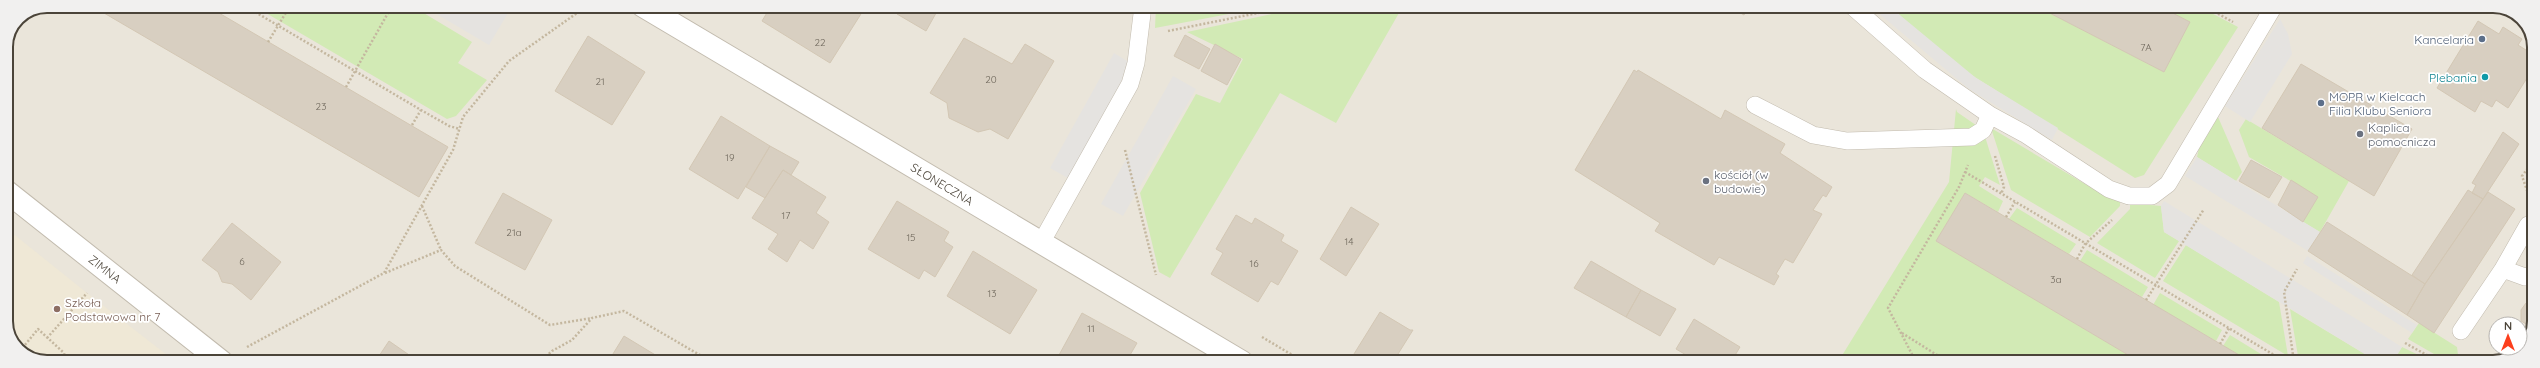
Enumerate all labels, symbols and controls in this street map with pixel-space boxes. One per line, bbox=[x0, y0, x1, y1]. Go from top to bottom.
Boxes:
place label: Kancelaria bbox=[2414, 32, 2474, 47]
marker: Kancelaria bbox=[2477, 34, 2487, 44]
house number: 22 bbox=[814, 36, 826, 49]
house number: 7A bbox=[2140, 41, 2152, 54]
place label: Plebania bbox=[2429, 70, 2477, 85]
marker: Plebania bbox=[2480, 72, 2490, 82]
house number: 20 bbox=[985, 73, 997, 86]
house number: 21 bbox=[595, 75, 605, 88]
place label: MOPR w Kielcach Filia Klubu Seniora bbox=[2329, 89, 2431, 118]
marker: MOPR w Kielcach Filia Klubu Seniora bbox=[2316, 98, 2326, 108]
house number: 23 bbox=[316, 100, 326, 113]
place label: Kaplica pomocnicza bbox=[2368, 120, 2436, 149]
marker: Kaplica pomocnicza bbox=[2355, 129, 2365, 139]
house number: 19 bbox=[725, 151, 735, 164]
street label: SŁONECZNA bbox=[908, 159, 976, 209]
place label: kościół (w budowie) bbox=[1714, 167, 1769, 196]
marker: kościół (w budowie) bbox=[1701, 176, 1711, 186]
house number: 17 bbox=[782, 209, 790, 222]
house number: 21a bbox=[506, 226, 522, 239]
house number: 15 bbox=[906, 231, 916, 244]
house number: 14 bbox=[1345, 235, 1353, 248]
street label: ZIMNA bbox=[86, 252, 124, 286]
house number: 6 bbox=[239, 255, 245, 268]
house number: 16 bbox=[1249, 257, 1259, 270]
house number: 3a bbox=[2050, 273, 2062, 286]
house number: 13 bbox=[988, 287, 996, 300]
place label: Szkoła Podstawowa nr 7 bbox=[65, 295, 160, 324]
marker: Szkoła Podstawowa nr 7 bbox=[52, 304, 62, 314]
north arrow bbox=[2488, 316, 2528, 356]
text: N bbox=[2504, 319, 2512, 333]
house number: 11 bbox=[1087, 322, 1095, 335]

